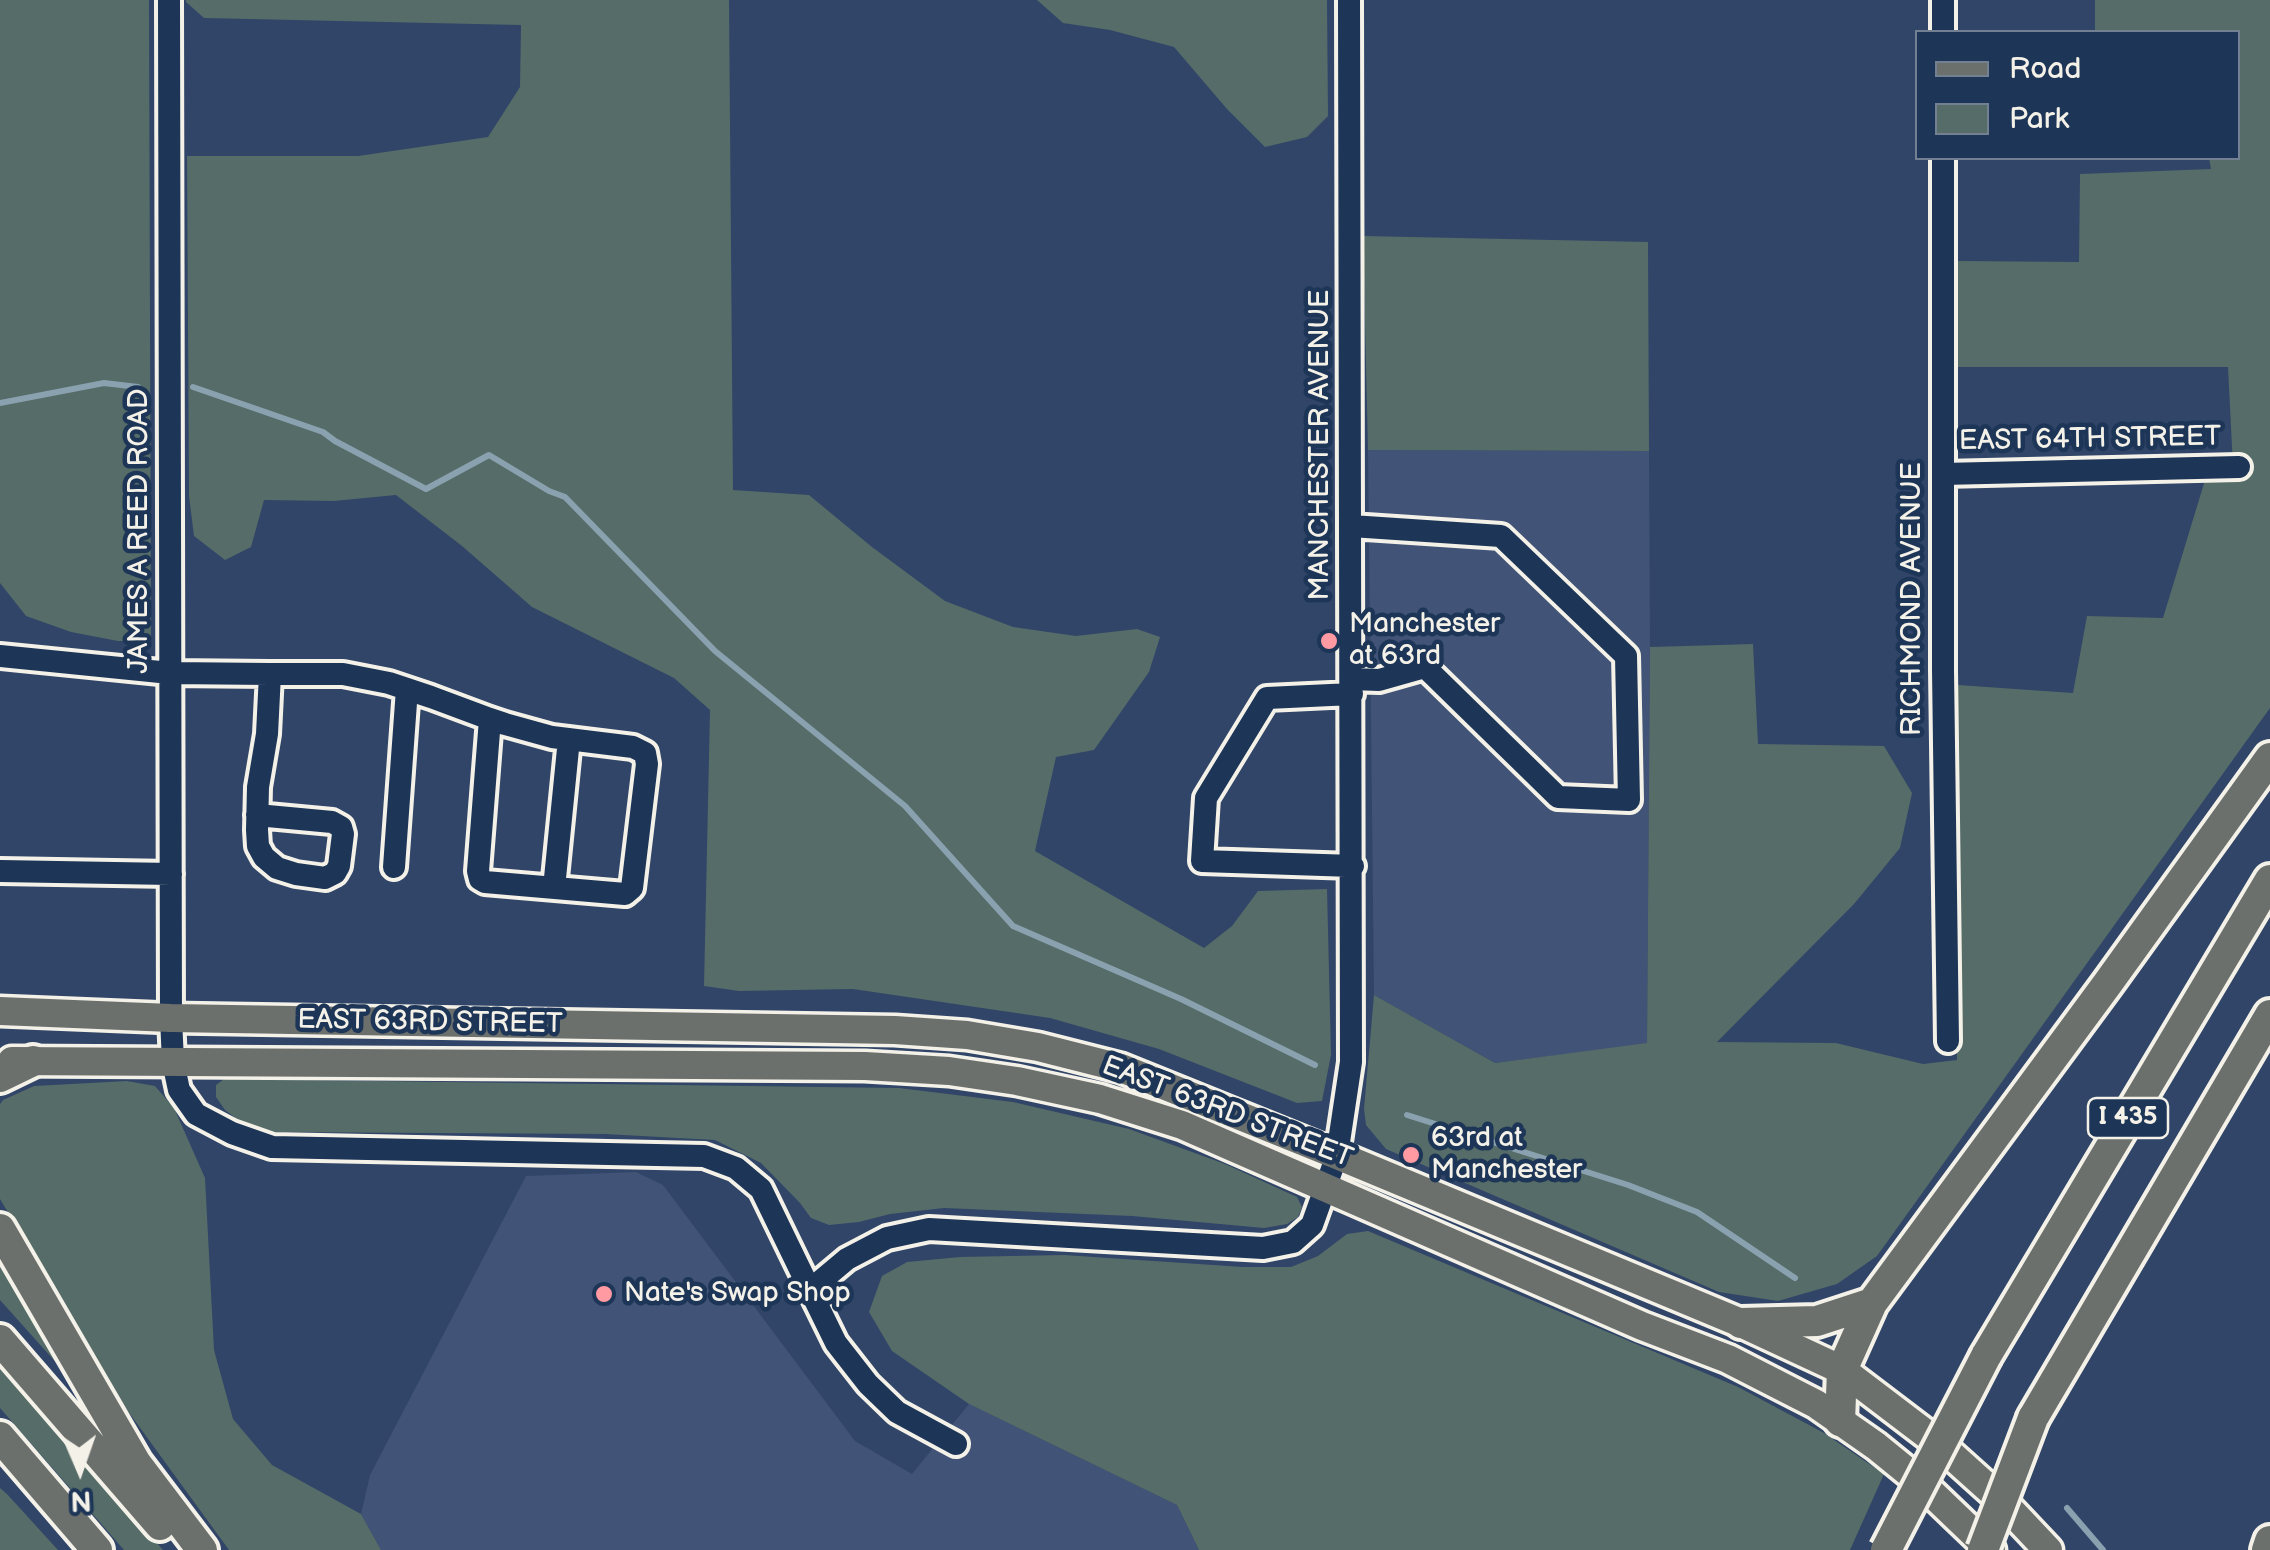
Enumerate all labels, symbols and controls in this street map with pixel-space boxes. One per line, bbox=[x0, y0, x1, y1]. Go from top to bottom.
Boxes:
legend bbox=[1915, 30, 2240, 160]
text: Road bbox=[2009, 51, 2082, 87]
text: Park bbox=[2009, 101, 2069, 137]
street label: MANCHESTER AVENUE bbox=[1304, 290, 1338, 600]
street label: JAMES A REED ROAD bbox=[123, 389, 157, 673]
street label: EAST 64TH STREET bbox=[1959, 421, 2221, 459]
street label: RICHMOND AVENUE bbox=[1896, 462, 1930, 736]
place label: Manchester at 63rd bbox=[1349, 608, 1500, 674]
marker: Manchester at 63rd bbox=[1318, 630, 1340, 652]
street label: EAST 63RD STREET bbox=[297, 1004, 563, 1042]
street label: EAST 63RD STREET bbox=[1097, 1050, 1357, 1176]
road number: I 435 bbox=[2088, 1098, 2168, 1138]
place label: 63rd at Manchester bbox=[1431, 1122, 1582, 1188]
marker: 63rd at Manchester bbox=[1400, 1144, 1422, 1166]
place label: Nate's Swap Shop bbox=[624, 1277, 851, 1311]
marker: Nate's Swap Shop bbox=[593, 1283, 615, 1305]
north arrow bbox=[30, 1420, 130, 1520]
text: N bbox=[70, 1484, 92, 1517]

